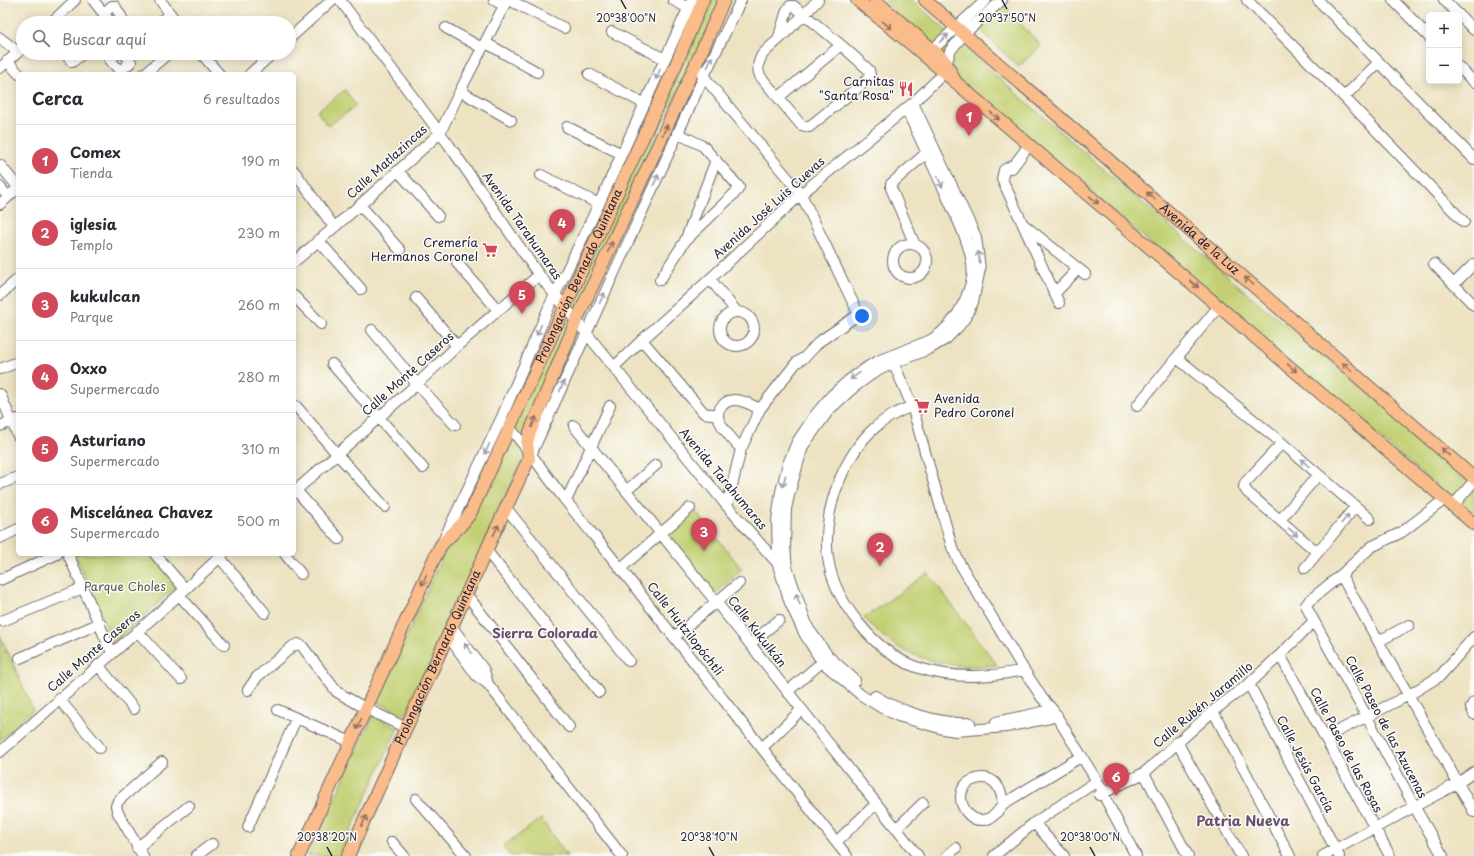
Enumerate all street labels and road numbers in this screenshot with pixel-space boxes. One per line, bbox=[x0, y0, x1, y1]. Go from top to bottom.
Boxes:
street label: Calle Matlazincas bbox=[342, 120, 431, 202]
street label: Avenida José Luis Cuevas bbox=[708, 152, 829, 262]
street label: Avenida Tarahumaras bbox=[479, 168, 567, 284]
street label: Prolongación Bernardo Quintana bbox=[530, 185, 626, 366]
street label: Avenida de la Luz bbox=[1156, 198, 1244, 278]
street label: Calle Monte Caseros bbox=[357, 327, 458, 419]
street label: Avenida Tarahumaras bbox=[676, 423, 772, 534]
street label: Prolongación Bernardo Quintana bbox=[390, 566, 485, 747]
street label: Calle Huitzilopóchtli bbox=[643, 578, 728, 679]
street label: Calle Kukulkán bbox=[724, 592, 792, 671]
street label: Calle Monte Caseros bbox=[43, 604, 144, 696]
street label: Calle Paseo de las Azucenas bbox=[1341, 652, 1433, 802]
street label: Calle Rubén Jaramillo bbox=[1148, 657, 1256, 751]
street label: Calle Paseo de las Rosas bbox=[1306, 684, 1388, 816]
street label: Calle Jesús García bbox=[1273, 712, 1339, 816]

